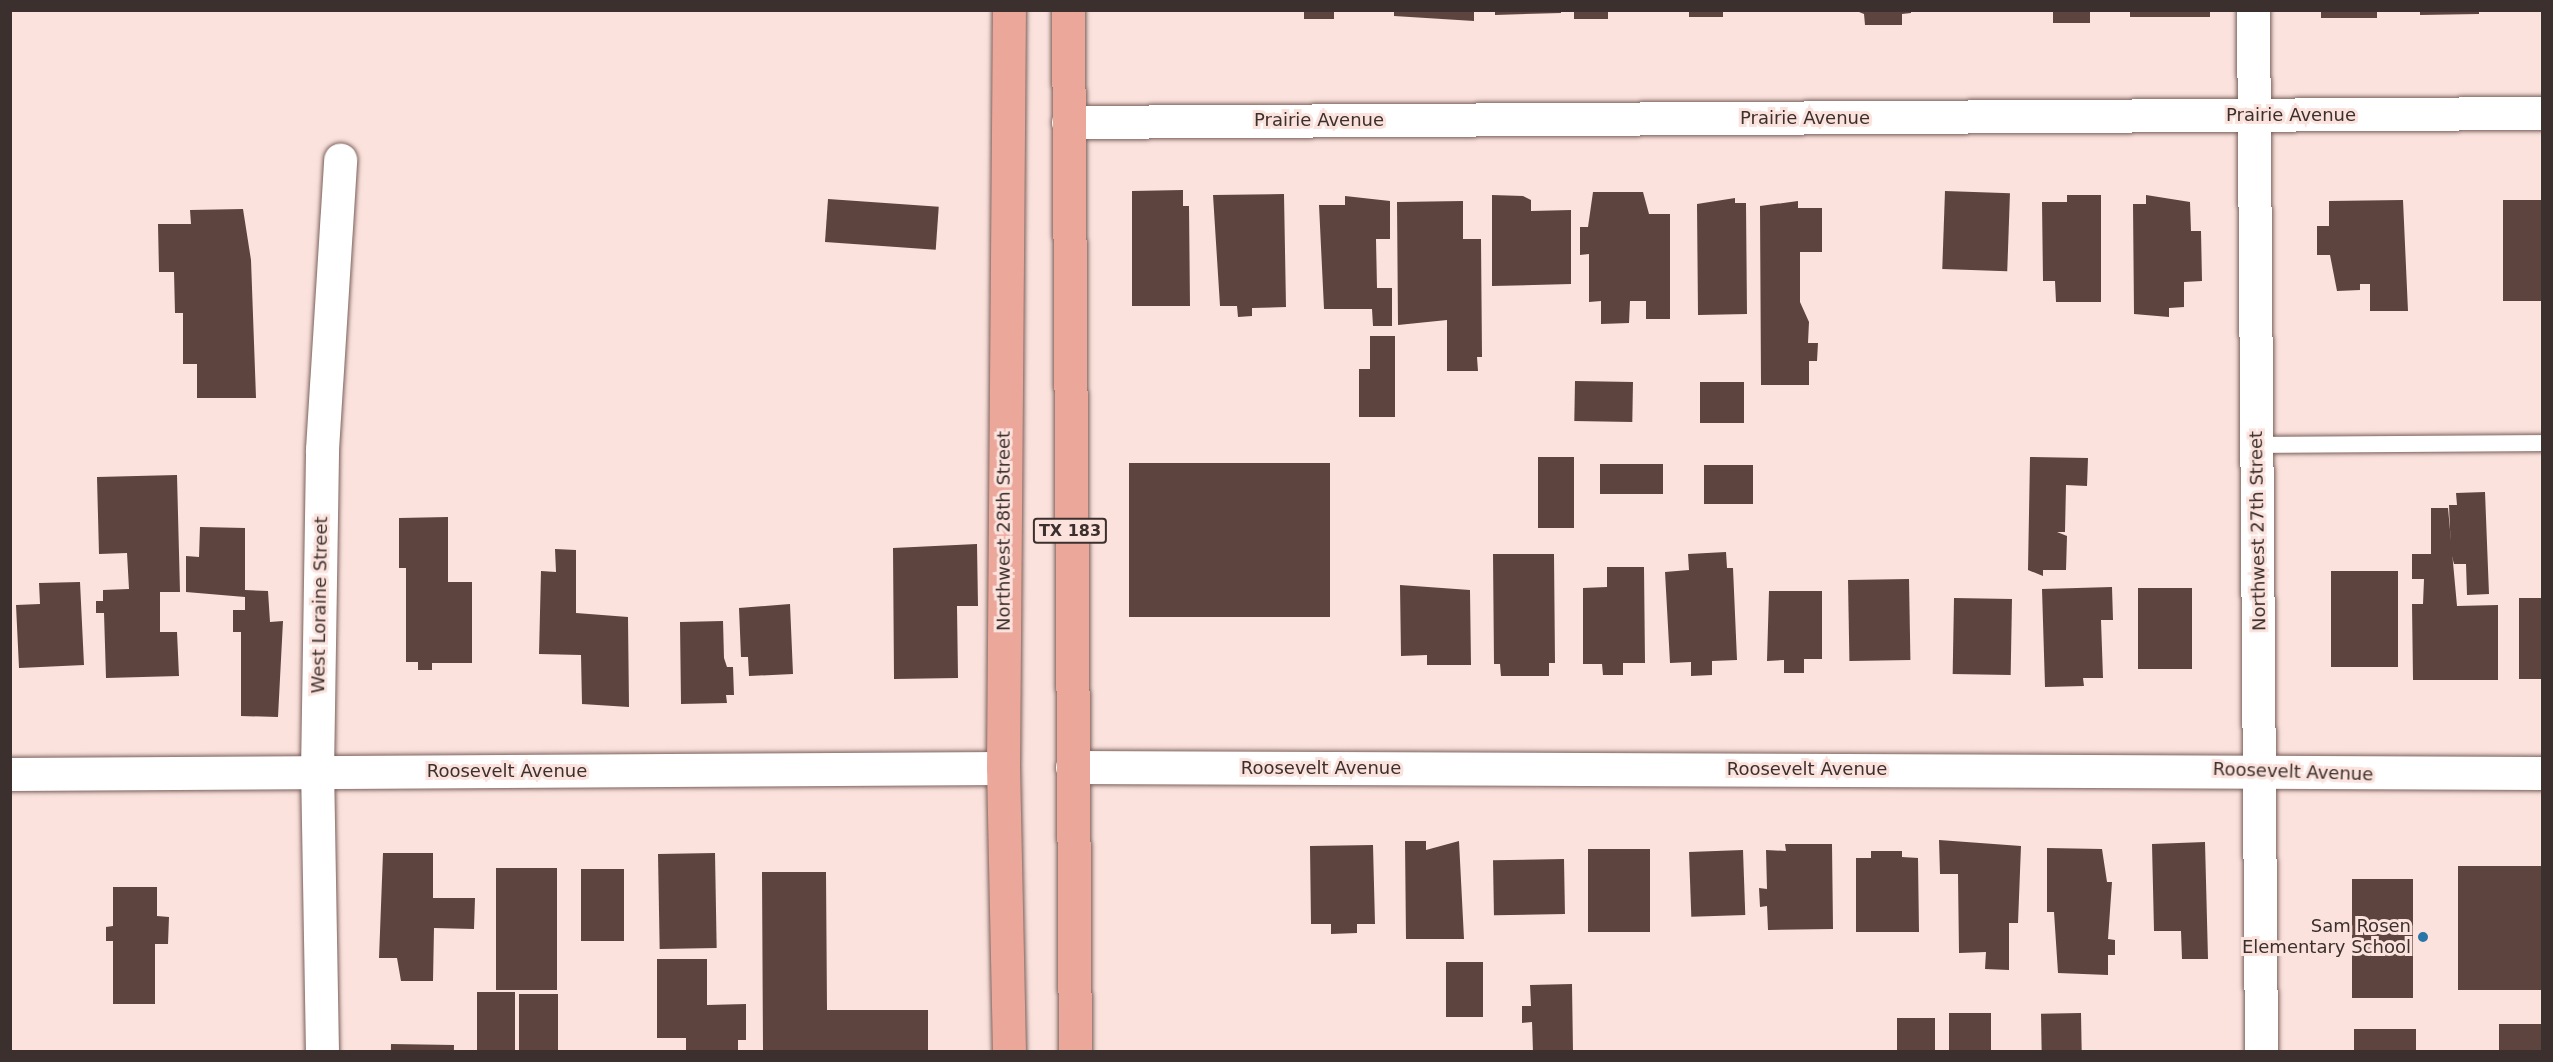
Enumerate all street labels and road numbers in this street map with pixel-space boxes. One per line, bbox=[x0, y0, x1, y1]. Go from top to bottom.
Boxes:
street label: Prairie Avenue bbox=[2226, 104, 2356, 126]
street label: Prairie Avenue bbox=[1740, 107, 1870, 129]
street label: Prairie Avenue bbox=[1254, 109, 1384, 131]
street label: Northwest 28th Street bbox=[993, 431, 1015, 631]
street label: Northwest 27th Street bbox=[2245, 431, 2271, 631]
street label: West Loraine Street bbox=[308, 516, 332, 694]
road number: TX 183 bbox=[1032, 518, 1108, 544]
street label: Roosevelt Avenue bbox=[1241, 757, 1401, 779]
street label: Roosevelt Avenue bbox=[1727, 758, 1887, 780]
street label: Roosevelt Avenue bbox=[2212, 758, 2374, 786]
street label: Roosevelt Avenue bbox=[427, 760, 587, 782]

